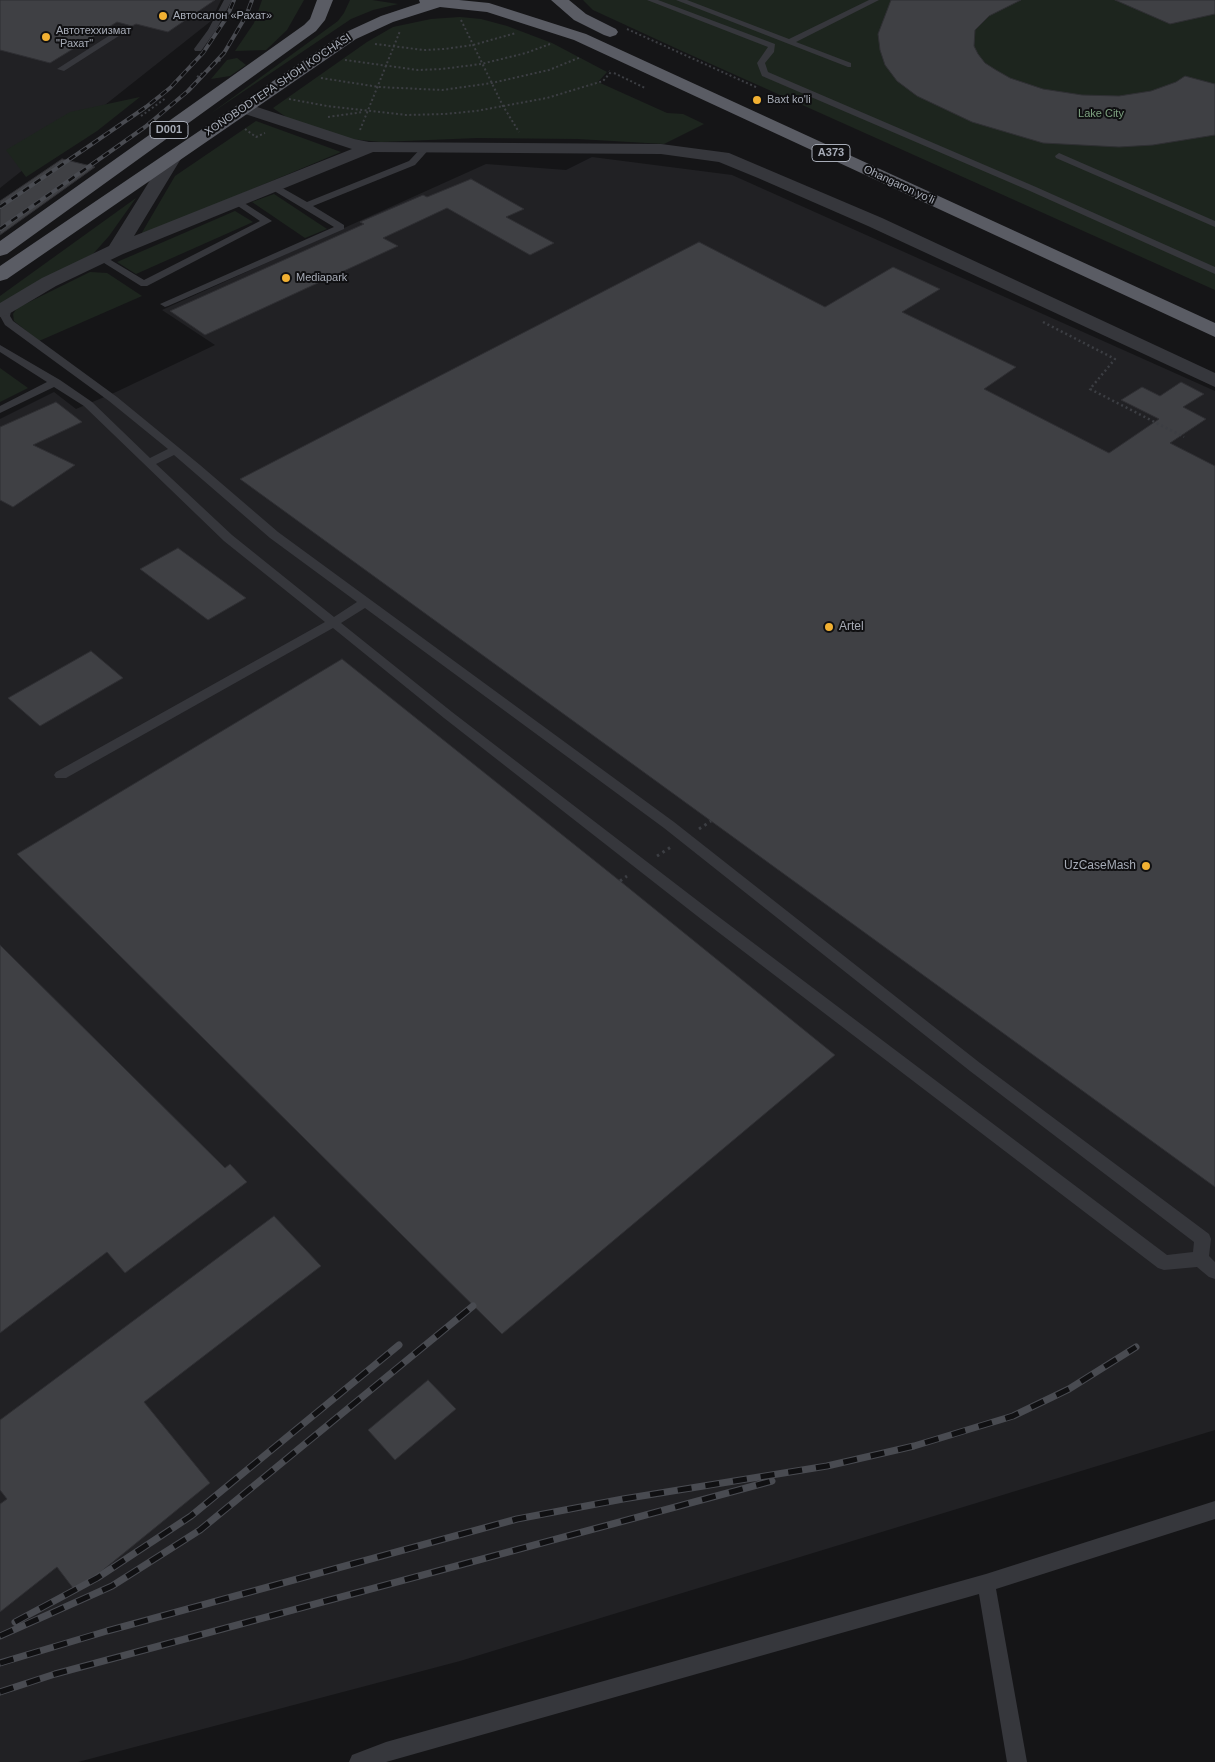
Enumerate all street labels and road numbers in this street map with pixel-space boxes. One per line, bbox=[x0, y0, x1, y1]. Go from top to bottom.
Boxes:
street label: XONOBODTEPA SHOH KO'CHASI bbox=[202, 31, 354, 139]
road number: D001 bbox=[150, 122, 188, 138]
road number: A373 bbox=[812, 144, 850, 162]
street label: Ohangaron yoʻli bbox=[861, 163, 937, 207]

